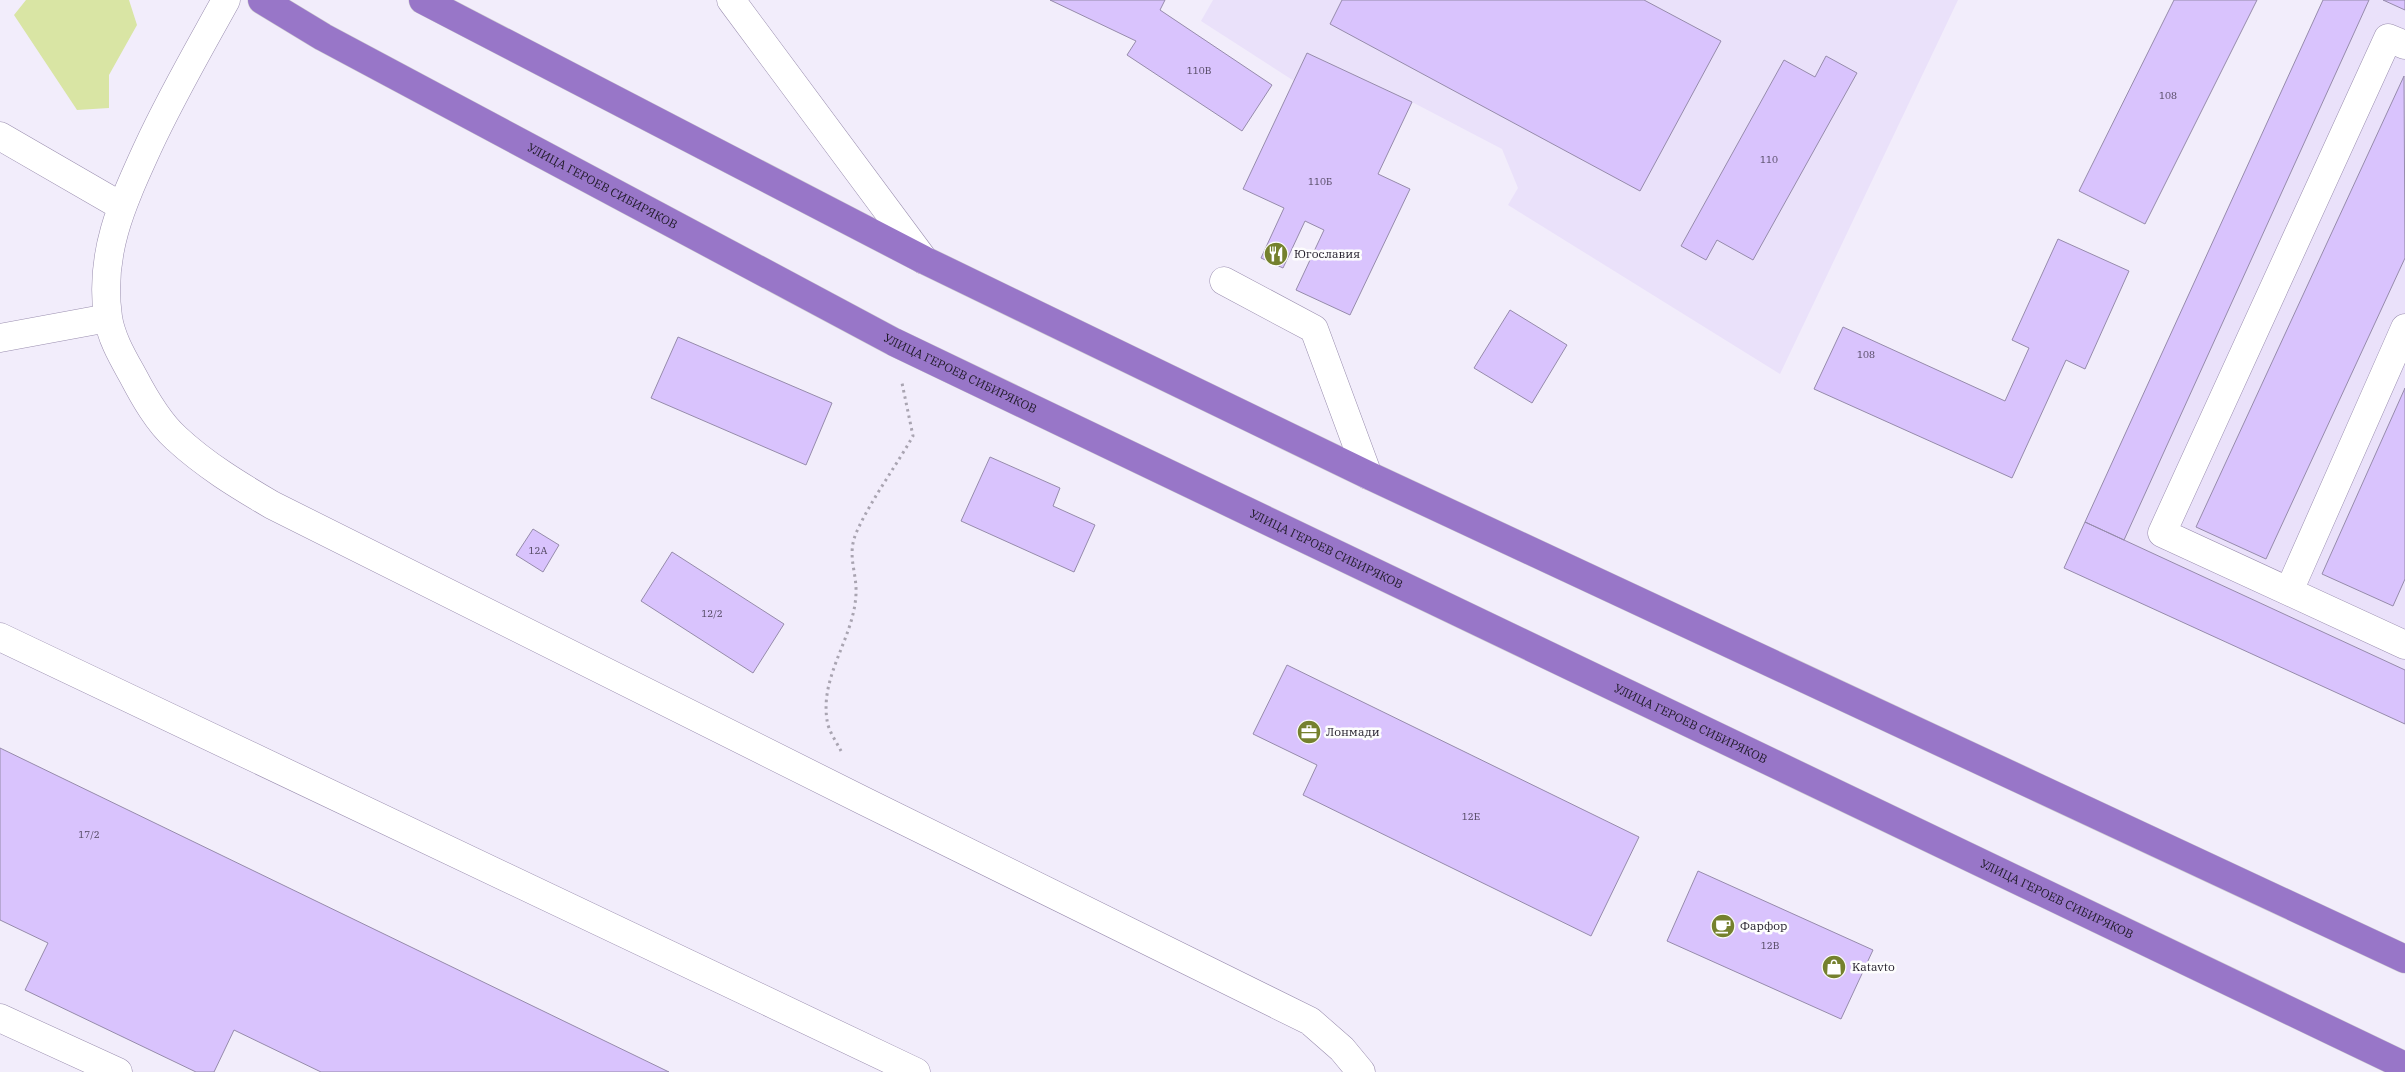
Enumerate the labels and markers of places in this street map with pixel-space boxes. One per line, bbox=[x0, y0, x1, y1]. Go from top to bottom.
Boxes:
restaurant icon: Югославия bbox=[1263, 241, 1289, 267]
place label: Югославия bbox=[1294, 246, 1360, 261]
office icon: Лонмади bbox=[1296, 719, 1322, 745]
place label: Лонмади bbox=[1326, 724, 1380, 739]
cafe icon: Фарфор bbox=[1710, 913, 1736, 939]
place label: Фарфор bbox=[1740, 918, 1787, 933]
shop icon: Katavto bbox=[1821, 954, 1847, 980]
place label: Katavto bbox=[1852, 959, 1895, 974]

